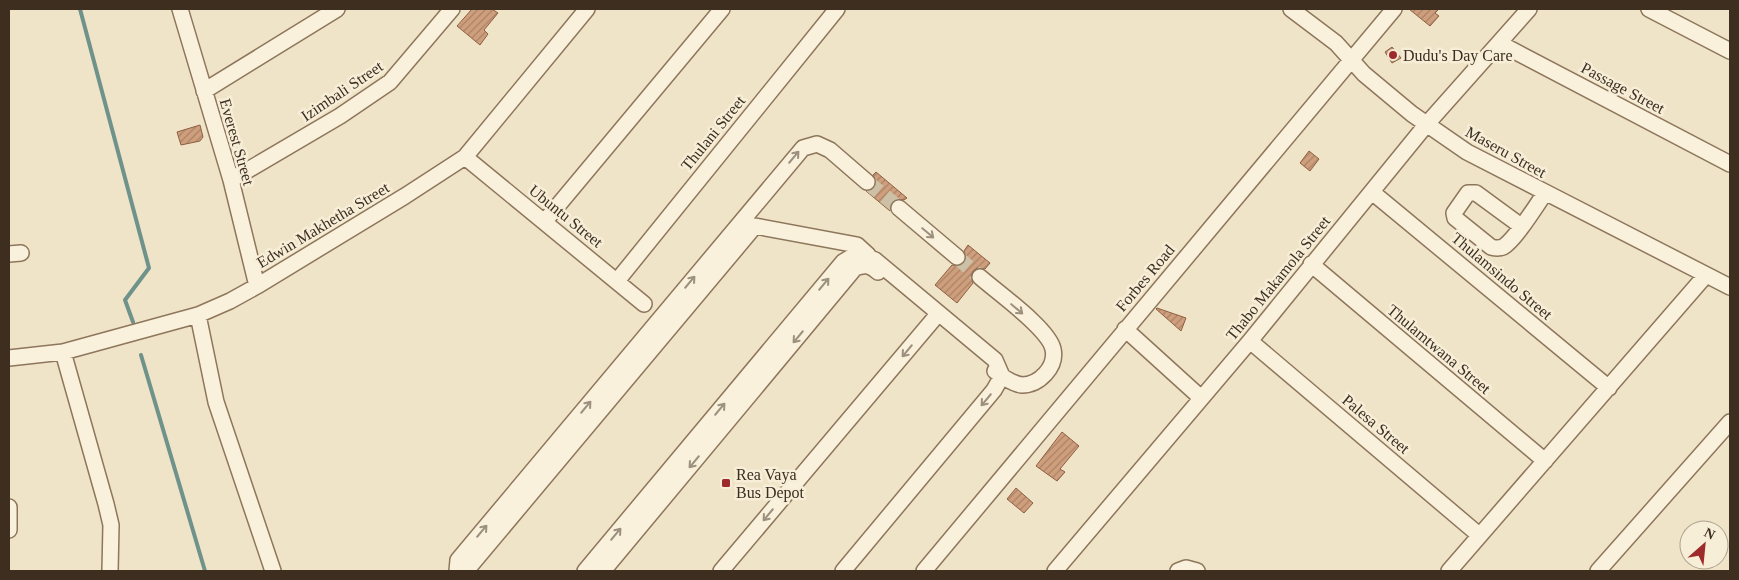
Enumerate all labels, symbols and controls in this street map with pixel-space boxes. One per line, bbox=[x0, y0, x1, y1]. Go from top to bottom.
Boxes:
place label: Dudu's Day Care bbox=[1403, 47, 1513, 65]
marker: Dudu's Day Care bbox=[1387, 49, 1399, 61]
street label: Izimbali Street bbox=[298, 57, 386, 125]
street label: Passage Street bbox=[1578, 59, 1668, 118]
street label: Thulani Street bbox=[678, 92, 749, 174]
street label: Everest Street bbox=[217, 97, 258, 188]
street label: Maseru Street bbox=[1463, 123, 1550, 181]
one-way arrow bbox=[789, 151, 800, 164]
street label: Edwin Makhetha Street bbox=[254, 179, 393, 271]
street label: Ubuntu Street bbox=[526, 181, 606, 251]
street label: Thabo Makamola Street bbox=[1223, 212, 1334, 343]
one-way arrow bbox=[921, 227, 934, 239]
street label: Thulamsindo Street bbox=[1448, 229, 1556, 323]
street label: Forbes Road bbox=[1112, 241, 1178, 315]
one-way arrow bbox=[685, 276, 696, 289]
one-way arrow bbox=[819, 278, 830, 291]
street label: Thulamtwana Street bbox=[1384, 301, 1494, 397]
one-way arrow bbox=[1010, 303, 1023, 314]
one-way arrow bbox=[792, 330, 804, 343]
one-way arrow bbox=[901, 345, 913, 358]
street label: Palesa Street bbox=[1339, 391, 1413, 457]
one-way arrow bbox=[981, 393, 992, 406]
one-way arrow bbox=[580, 400, 592, 413]
one-way arrow bbox=[714, 403, 725, 416]
one-way arrow bbox=[688, 455, 700, 468]
place label: Rea Vaya Bus Depot bbox=[736, 466, 805, 502]
marker: Rea Vaya Bus Depot bbox=[720, 477, 732, 489]
one-way arrow bbox=[762, 509, 774, 522]
north arrow bbox=[1679, 520, 1729, 570]
one-way arrow bbox=[476, 525, 487, 538]
text: N bbox=[1702, 525, 1718, 543]
one-way arrow bbox=[610, 528, 621, 541]

